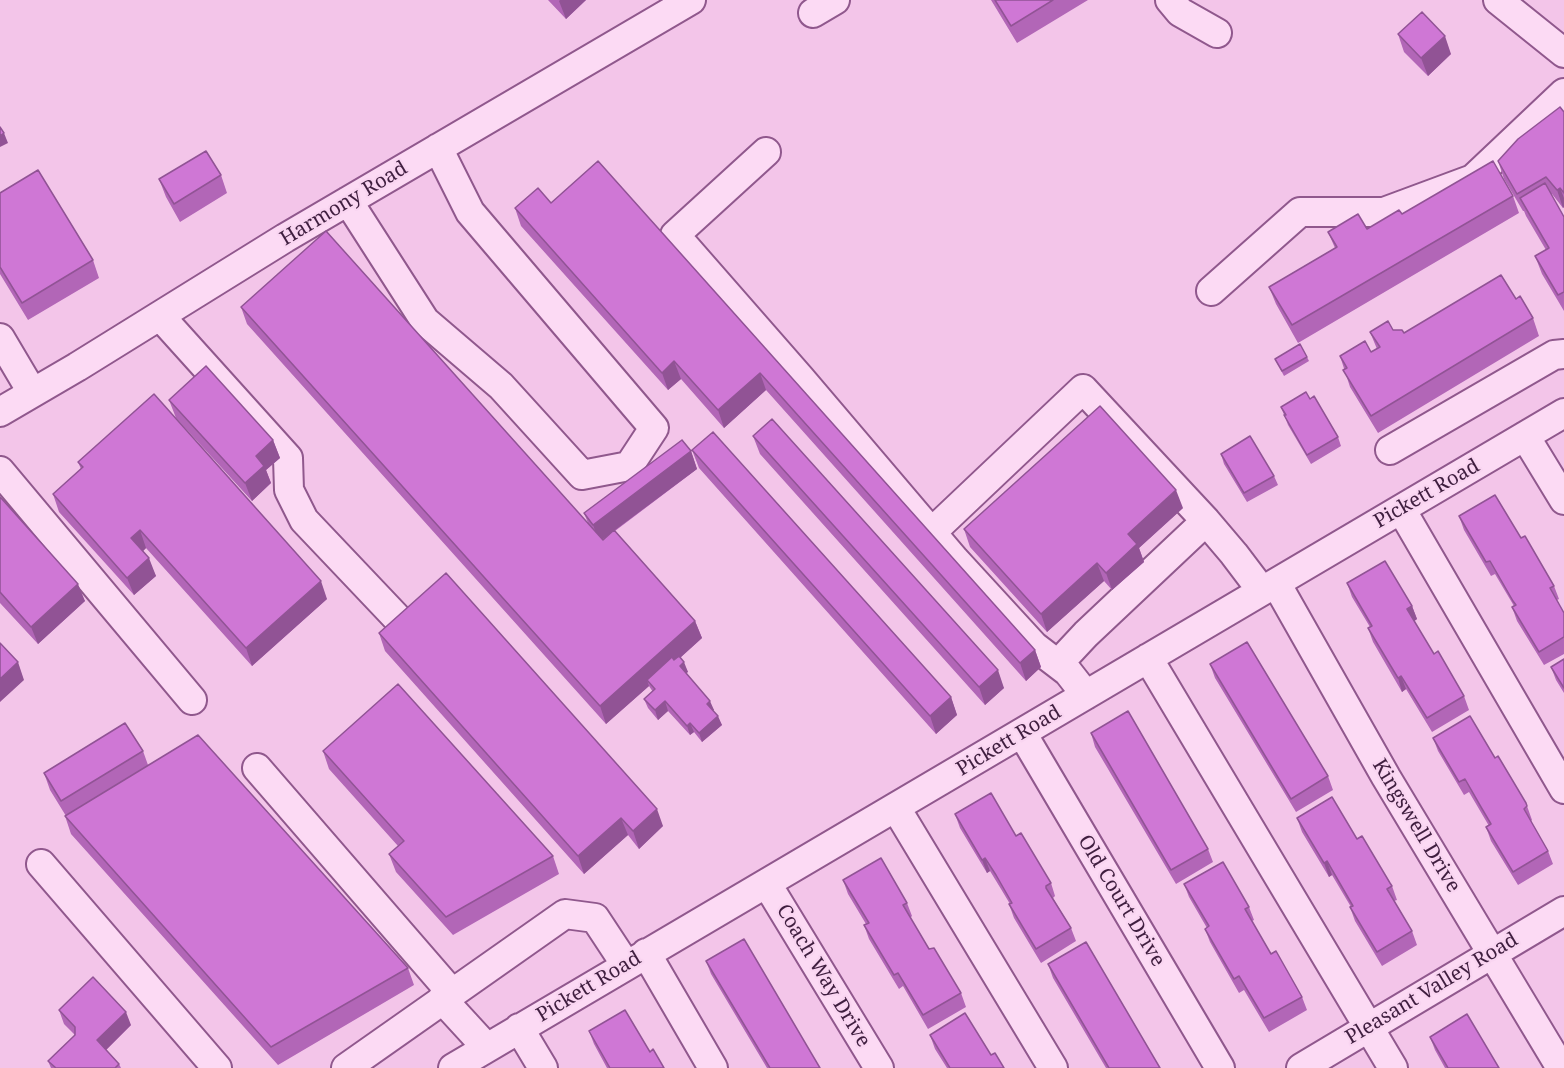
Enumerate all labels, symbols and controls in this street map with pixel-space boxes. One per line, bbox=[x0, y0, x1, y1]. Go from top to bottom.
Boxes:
street label: Harmony Road bbox=[276, 157, 412, 251]
street label: Pickett Road bbox=[1370, 454, 1484, 534]
street label: Pickett Road bbox=[952, 700, 1066, 782]
street label: Kingswell Drive bbox=[1367, 755, 1465, 897]
street label: Old Court Drive bbox=[1072, 831, 1170, 971]
street label: Coach Way Drive bbox=[771, 900, 875, 1052]
street label: Pleasant Valley Road bbox=[1341, 928, 1523, 1050]
street label: Pickett Road bbox=[532, 946, 646, 1028]

